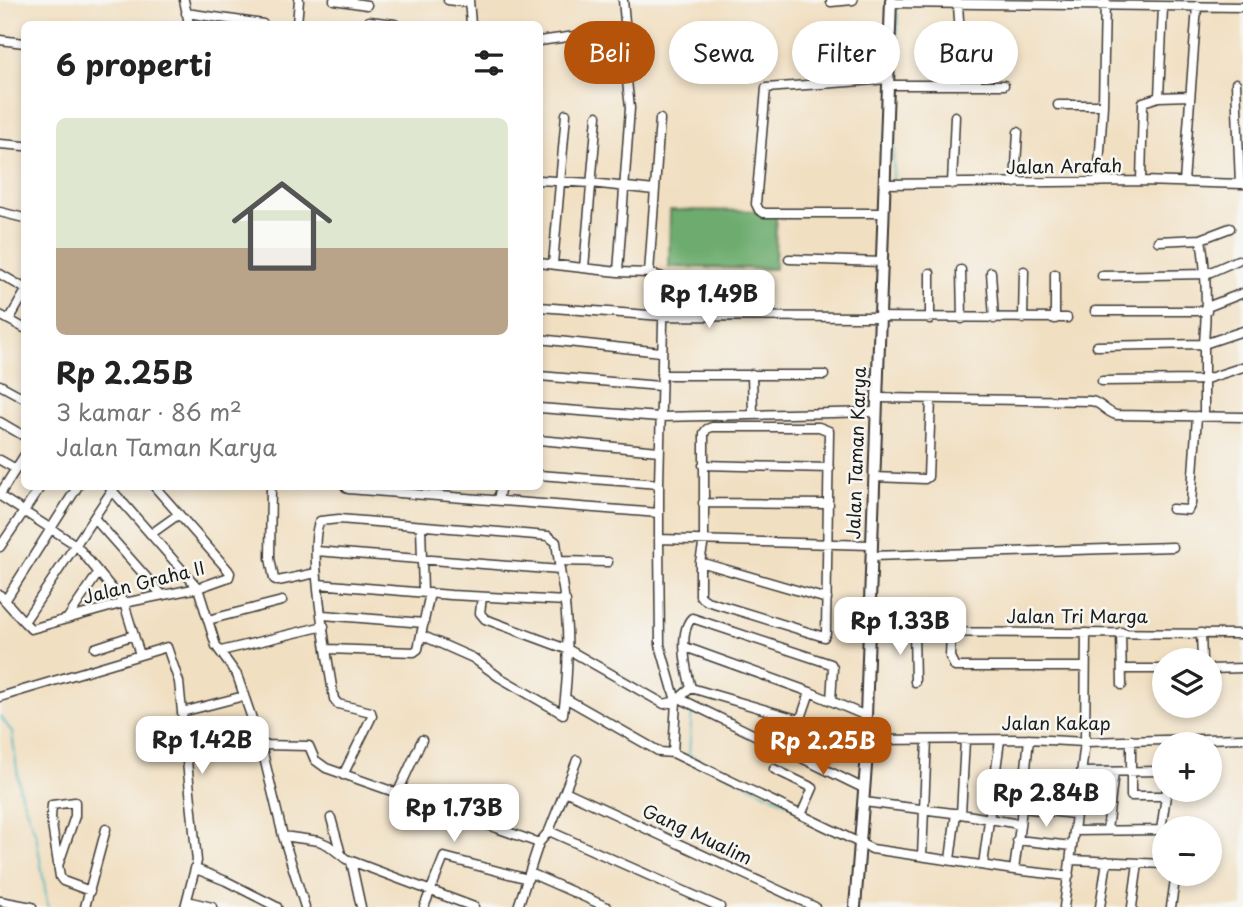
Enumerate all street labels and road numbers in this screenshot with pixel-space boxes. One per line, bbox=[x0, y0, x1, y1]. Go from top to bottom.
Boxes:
street label: Jalan Arafah bbox=[1006, 151, 1122, 180]
street label: Jalan Taman Karya bbox=[839, 365, 872, 540]
street label: Jalan Graha II bbox=[80, 553, 208, 610]
street label: Jalan Tri Marga bbox=[1006, 602, 1149, 629]
street label: Jalan Kakap bbox=[1001, 709, 1111, 736]
street label: Gang Mualim bbox=[638, 796, 757, 871]

